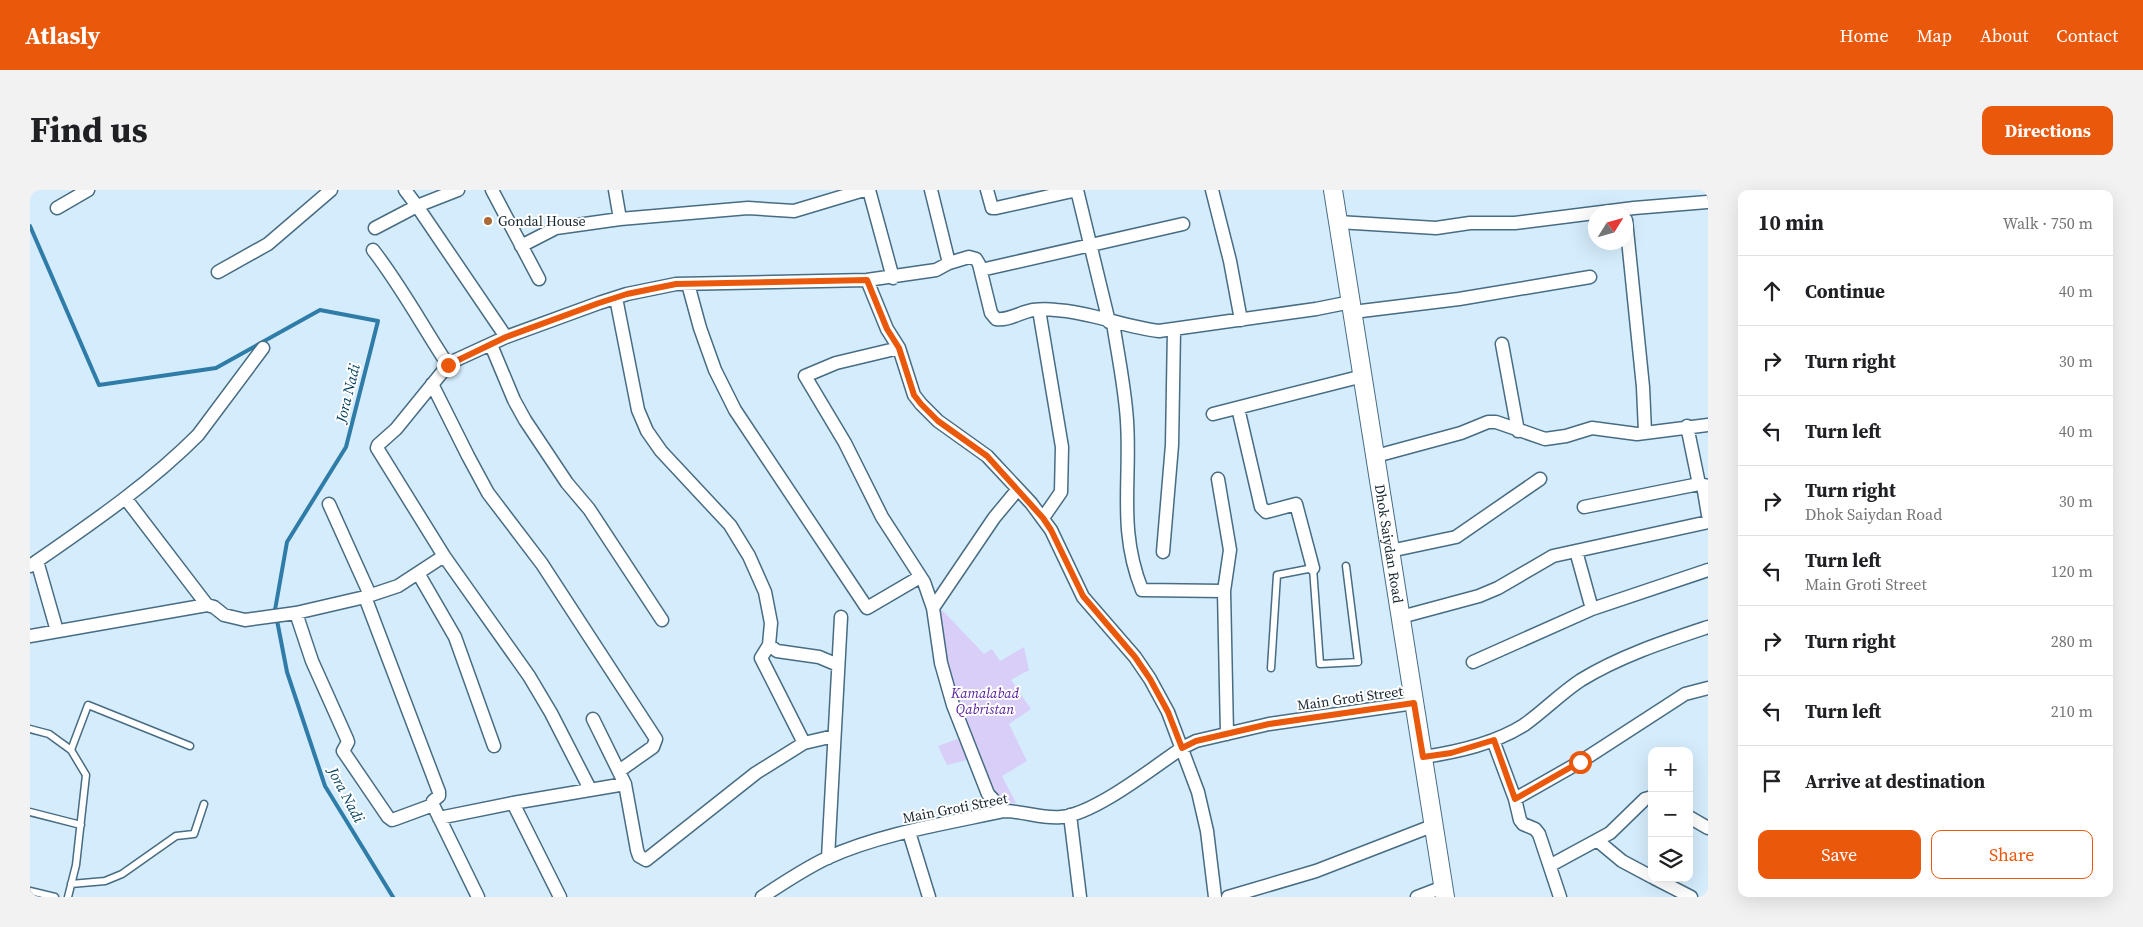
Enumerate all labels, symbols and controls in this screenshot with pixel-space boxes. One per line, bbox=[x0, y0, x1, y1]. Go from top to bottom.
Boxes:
text: Atlasly bbox=[25, 19, 100, 52]
text: Home bbox=[1840, 23, 1889, 48]
text: Map bbox=[1917, 23, 1952, 48]
text: About bbox=[1980, 23, 2028, 48]
text: Contact bbox=[2056, 23, 2118, 48]
text: Find us bbox=[30, 106, 148, 154]
button: Directions bbox=[1982, 106, 2113, 155]
north arrow bbox=[1588, 205, 1633, 250]
text: 10 min bbox=[1758, 208, 1824, 237]
place label: Gondal House bbox=[498, 211, 586, 231]
text: Walk · 750 m bbox=[2003, 212, 2093, 234]
marker: Gondal House bbox=[482, 215, 494, 227]
icon: ahead bbox=[1758, 277, 1786, 305]
text: Continue bbox=[1805, 278, 1885, 304]
text: 40 m bbox=[2059, 280, 2093, 302]
icon: right bbox=[1758, 347, 1786, 375]
text: Turn right bbox=[1805, 348, 1896, 374]
text: 30 m bbox=[2059, 350, 2093, 372]
route end bbox=[437, 354, 460, 377]
water label: Jora Nadi bbox=[330, 361, 365, 426]
icon: left bbox=[1758, 417, 1786, 445]
text: Turn left bbox=[1805, 418, 1881, 444]
text: 40 m bbox=[2059, 420, 2093, 442]
text: Turn right bbox=[1805, 477, 1896, 503]
street label: Dhok Saiydan Road bbox=[1370, 483, 1408, 605]
icon: right bbox=[1758, 487, 1786, 515]
text: 30 m bbox=[2059, 490, 2093, 512]
text: Dhok Saiydan Road bbox=[1805, 503, 1942, 525]
text: Turn left bbox=[1805, 547, 1881, 573]
icon: left bbox=[1758, 557, 1786, 585]
text: 120 m bbox=[2051, 560, 2093, 582]
text: Main Groti Street bbox=[1805, 573, 1927, 595]
icon: right bbox=[1758, 627, 1786, 655]
text: Turn right bbox=[1805, 628, 1896, 654]
text: 280 m bbox=[2051, 630, 2093, 652]
street label: Main Groti Street bbox=[1296, 681, 1405, 715]
park label: Kamalabad Qabristan bbox=[950, 683, 1020, 719]
icon: left bbox=[1758, 697, 1786, 725]
text: Turn left bbox=[1805, 698, 1881, 724]
text: 210 m bbox=[2051, 700, 2093, 722]
map controls bbox=[1648, 747, 1693, 882]
button: + bbox=[1648, 747, 1693, 792]
route start bbox=[1569, 751, 1592, 774]
water label: Jora Nadi bbox=[322, 762, 370, 826]
icon: arrive bbox=[1758, 767, 1786, 795]
text: Arrive at destination bbox=[1805, 768, 1985, 794]
street label: Main Groti Street bbox=[901, 788, 1010, 828]
button: − bbox=[1648, 792, 1693, 837]
button: Save bbox=[1758, 830, 1921, 879]
button: Share bbox=[1931, 830, 2093, 879]
button: layers bbox=[1648, 837, 1693, 882]

